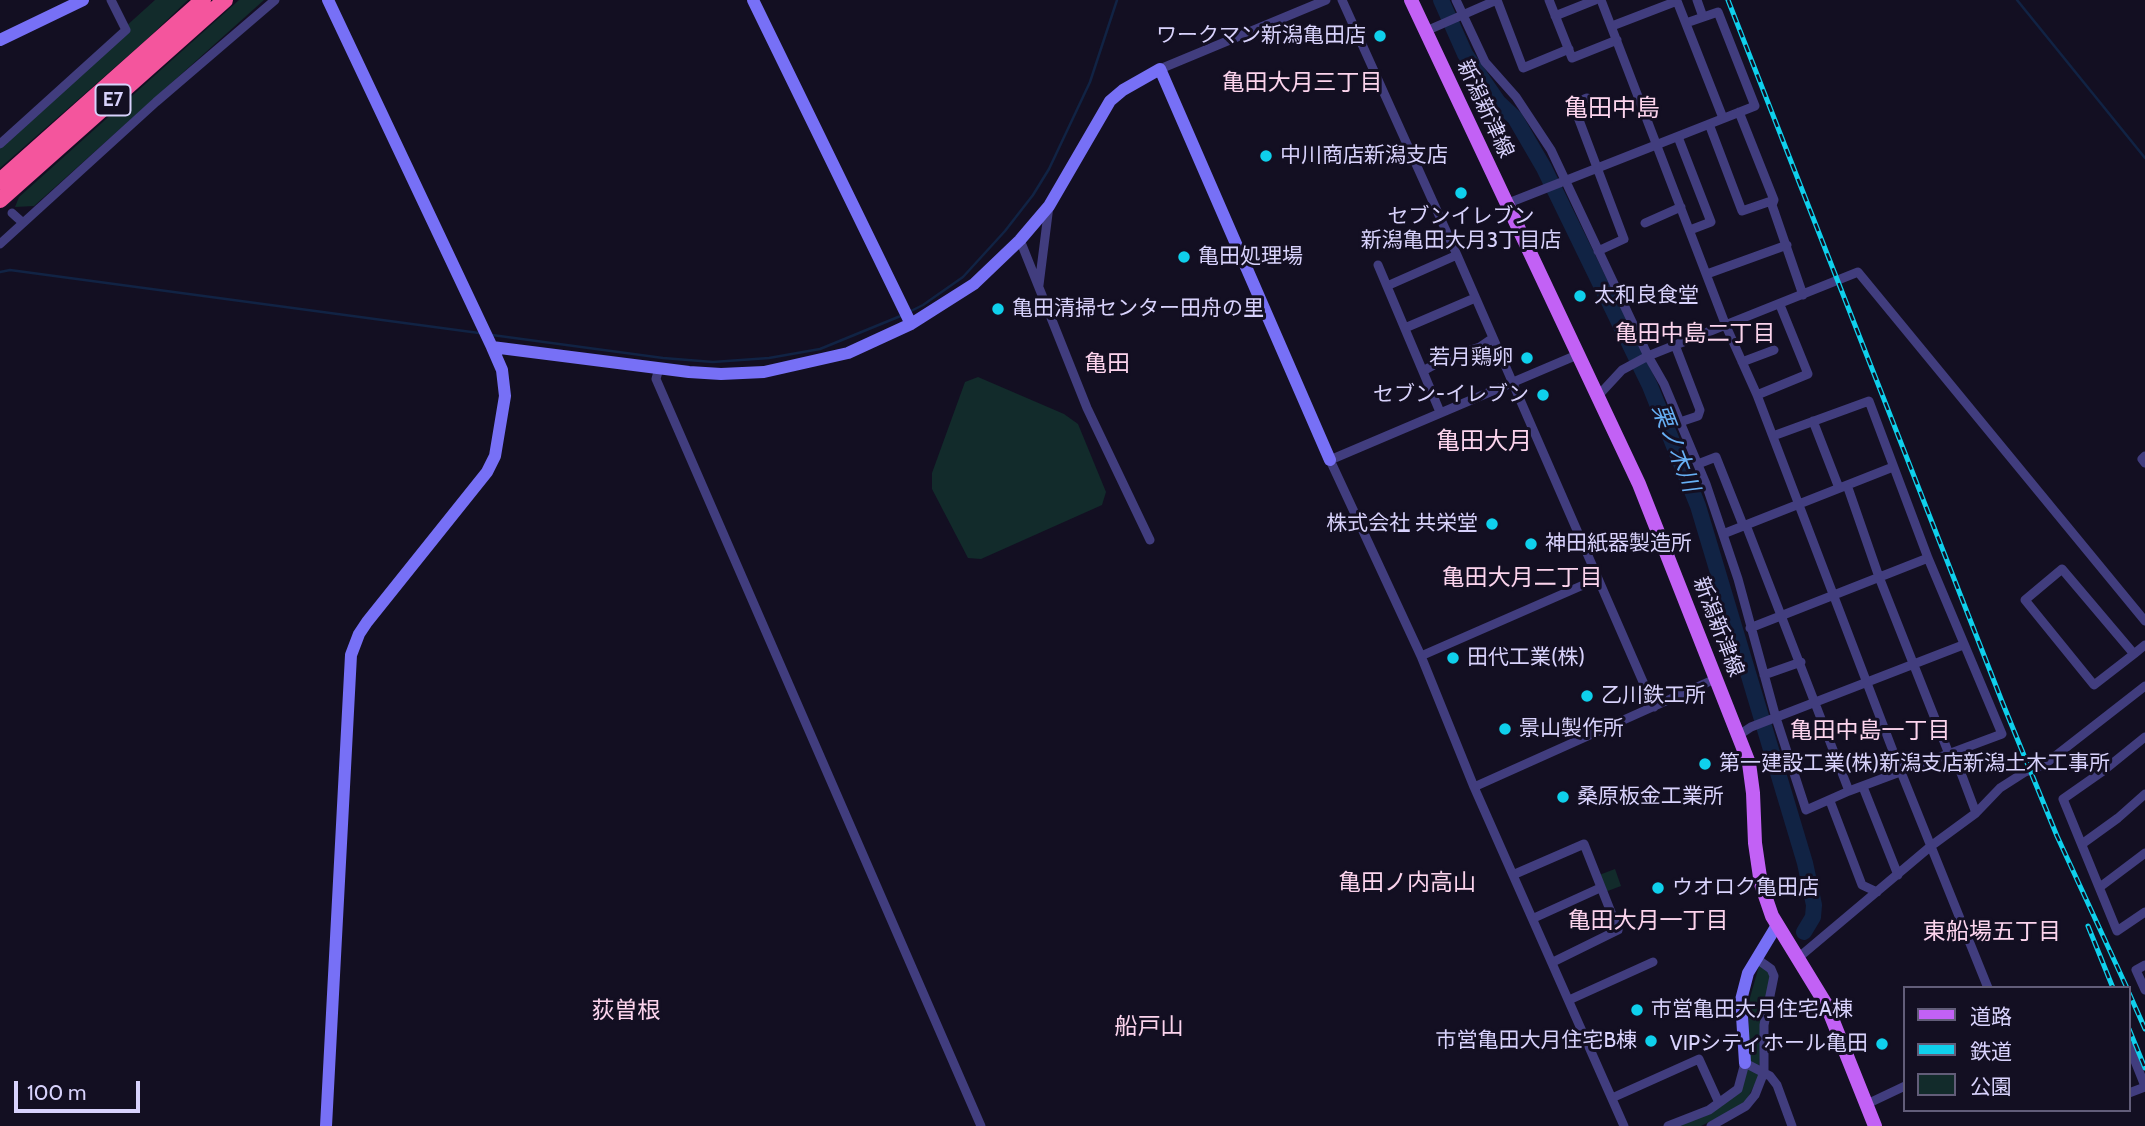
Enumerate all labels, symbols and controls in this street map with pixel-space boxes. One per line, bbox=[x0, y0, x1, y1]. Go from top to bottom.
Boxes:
place label: ワークマン新潟亀田店 bbox=[1156, 23, 1366, 49]
marker: ワークマン新潟亀田店 bbox=[1372, 28, 1388, 44]
street label: 新潟新津線 bbox=[1451, 56, 1519, 162]
district label: 亀田大月三丁目 bbox=[1222, 69, 1382, 97]
road number: E7 bbox=[96, 85, 130, 116]
district label: 亀田中島 bbox=[1564, 95, 1660, 123]
place label: 中川商店新潟支店 bbox=[1280, 143, 1448, 169]
marker: 中川商店新潟支店 bbox=[1258, 148, 1274, 164]
marker: セブンイレブン 新潟亀田大月3丁目店 bbox=[1453, 185, 1469, 201]
place label: セブンイレブン 新潟亀田大月3丁目店 bbox=[1361, 204, 1561, 254]
place label: 亀田処理場 bbox=[1198, 244, 1303, 270]
marker: 亀田処理場 bbox=[1176, 249, 1192, 265]
place label: 太和良食堂 bbox=[1594, 283, 1699, 309]
marker: 太和良食堂 bbox=[1572, 288, 1588, 304]
place label: 亀田清掃センター田舟の里 bbox=[1012, 296, 1264, 322]
marker: 亀田清掃センター田舟の里 bbox=[990, 301, 1006, 317]
district label: 亀田中島二丁目 bbox=[1615, 320, 1775, 348]
place label: 若月鶏卵 bbox=[1429, 345, 1513, 371]
district label: 亀田 bbox=[1084, 350, 1130, 378]
marker: 若月鶏卵 bbox=[1519, 350, 1535, 366]
place label: セブン-イレブン bbox=[1373, 382, 1529, 408]
marker: セブン-イレブン bbox=[1535, 387, 1551, 403]
water label: 栗ノ木川 bbox=[1646, 400, 1704, 496]
district label: 亀田大月 bbox=[1436, 428, 1532, 456]
place label: 株式会社 共栄堂 bbox=[1326, 511, 1478, 537]
marker: 株式会社 共栄堂 bbox=[1484, 516, 1500, 532]
place label: 神田紙器製造所 bbox=[1545, 531, 1692, 557]
marker: 神田紙器製造所 bbox=[1523, 536, 1539, 552]
district label: 亀田大月二丁目 bbox=[1442, 564, 1602, 592]
street label: 新潟新津線 bbox=[1687, 573, 1749, 681]
place label: 田代工業(株) bbox=[1467, 645, 1585, 671]
marker: 田代工業(株) bbox=[1445, 650, 1461, 666]
place label: 乙川鉄工所 bbox=[1601, 683, 1706, 709]
marker: 乙川鉄工所 bbox=[1579, 688, 1595, 704]
place label: 景山製作所 bbox=[1519, 716, 1624, 742]
district label: 亀田中島一丁目 bbox=[1790, 717, 1950, 745]
marker: 景山製作所 bbox=[1497, 721, 1513, 737]
place label: 第一建設工業(株)新潟支店新潟土木工事所 bbox=[1719, 751, 2110, 777]
marker: 第一建設工業(株)新潟支店新潟土木工事所 bbox=[1697, 756, 1713, 772]
place label: 桑原板金工業所 bbox=[1577, 784, 1724, 810]
marker: 桑原板金工業所 bbox=[1555, 789, 1571, 805]
district label: 亀田ノ内高山 bbox=[1338, 869, 1476, 897]
place label: ウオロク亀田店 bbox=[1672, 875, 1819, 901]
marker: ウオロク亀田店 bbox=[1650, 880, 1666, 896]
district label: 亀田大月一丁目 bbox=[1568, 907, 1728, 935]
district label: 東船場五丁目 bbox=[1923, 918, 2061, 946]
legend bbox=[1904, 986, 2131, 1112]
district label: 荻曽根 bbox=[592, 997, 660, 1025]
place label: 市営亀田大月住宅A棟 bbox=[1651, 997, 1853, 1023]
marker: 市営亀田大月住宅A棟 bbox=[1629, 1002, 1645, 1018]
text: 道路 bbox=[1970, 1004, 2012, 1029]
district label: 船戸山 bbox=[1115, 1013, 1183, 1041]
place label: 市営亀田大月住宅B棟 bbox=[1435, 1028, 1637, 1054]
place label: VIPシティホール亀田 bbox=[1670, 1031, 1868, 1057]
marker: 市営亀田大月住宅B棟 bbox=[1643, 1033, 1659, 1049]
marker: VIPシティホール亀田 bbox=[1874, 1036, 1890, 1052]
text: 鉄道 bbox=[1970, 1039, 2012, 1064]
scale bar bbox=[18, 1066, 144, 1110]
text: 公園 bbox=[1970, 1074, 2012, 1099]
text: 100 m bbox=[27, 1080, 86, 1105]

